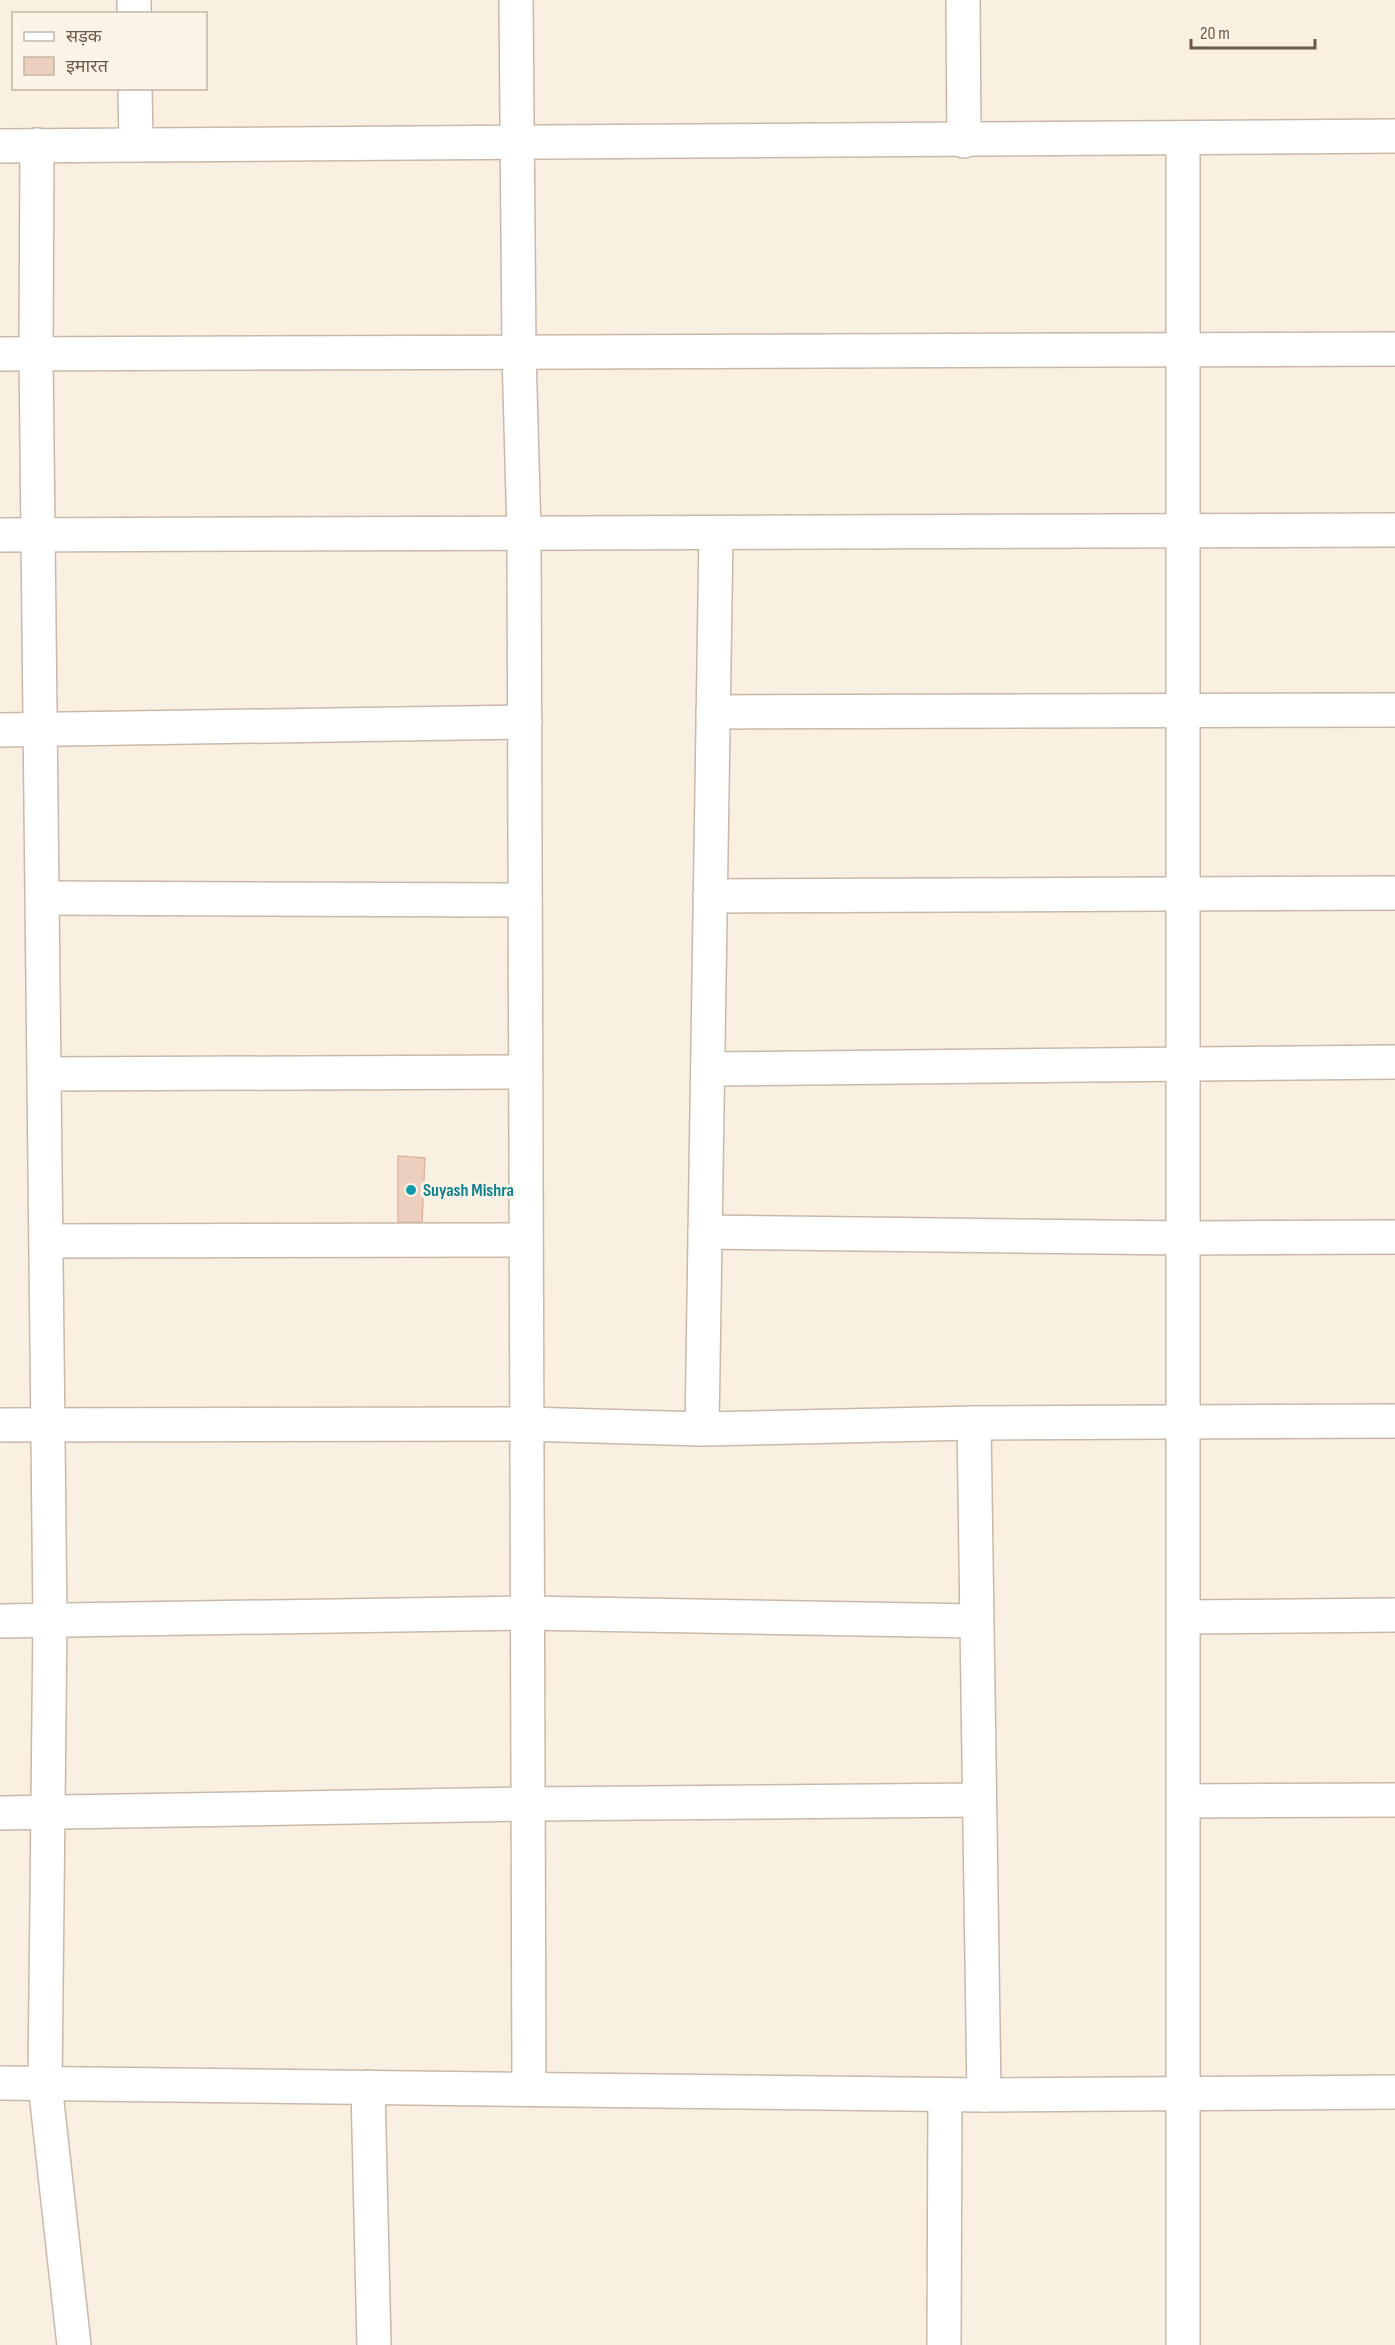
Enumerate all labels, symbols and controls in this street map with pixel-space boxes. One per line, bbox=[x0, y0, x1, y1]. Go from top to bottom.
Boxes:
legend bbox=[12, 12, 207, 90]
scale bar bbox=[1191, 12, 1316, 50]
text: 20 m bbox=[1200, 23, 1230, 44]
text: सड़क bbox=[66, 26, 103, 47]
text: इमारत bbox=[66, 56, 109, 77]
place label: Suyash Mishra bbox=[423, 1180, 514, 1201]
marker: Suyash Mishra bbox=[404, 1183, 418, 1197]

